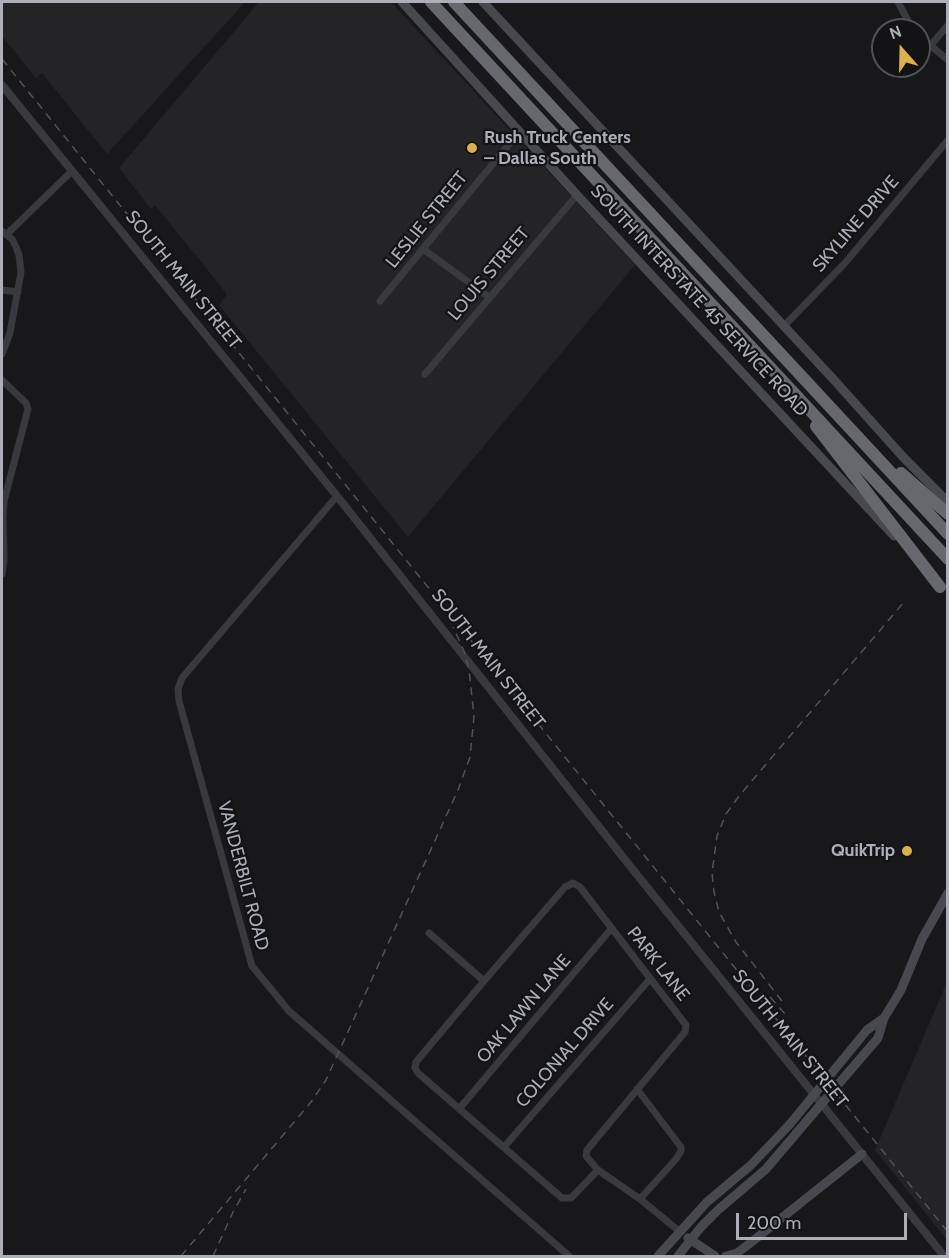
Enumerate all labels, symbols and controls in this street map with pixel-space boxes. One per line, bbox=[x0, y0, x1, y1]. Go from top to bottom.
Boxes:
north arrow bbox=[871, 18, 931, 78]
text: N bbox=[887, 22, 904, 43]
place label: Rush Truck Centers – Dallas South bbox=[484, 127, 631, 170]
marker: Rush Truck Centers – Dallas South bbox=[465, 141, 479, 155]
street label: LESLIE STREET bbox=[382, 167, 472, 273]
street label: SKYLINE DRIVE bbox=[808, 171, 904, 277]
street label: SOUTH INTERSTATE 45 SERVICE ROAD bbox=[586, 181, 812, 421]
street label: SOUTH MAIN STREET bbox=[121, 207, 245, 353]
street label: LOUIS STREET bbox=[444, 223, 534, 325]
street label: SOUTH MAIN STREET bbox=[427, 585, 549, 733]
street label: VANDERBILT ROAD bbox=[213, 799, 273, 953]
place label: QuikTrip bbox=[831, 840, 895, 862]
marker: QuikTrip bbox=[900, 844, 914, 858]
street label: PARK LANE bbox=[622, 922, 694, 1006]
street label: OAK LAWN LANE bbox=[472, 950, 576, 1068]
street label: SOUTH MAIN STREET bbox=[728, 966, 852, 1112]
street label: COLONIAL DRIVE bbox=[512, 994, 618, 1112]
scale bar bbox=[739, 1201, 910, 1239]
text: 200 m bbox=[747, 1212, 801, 1234]

